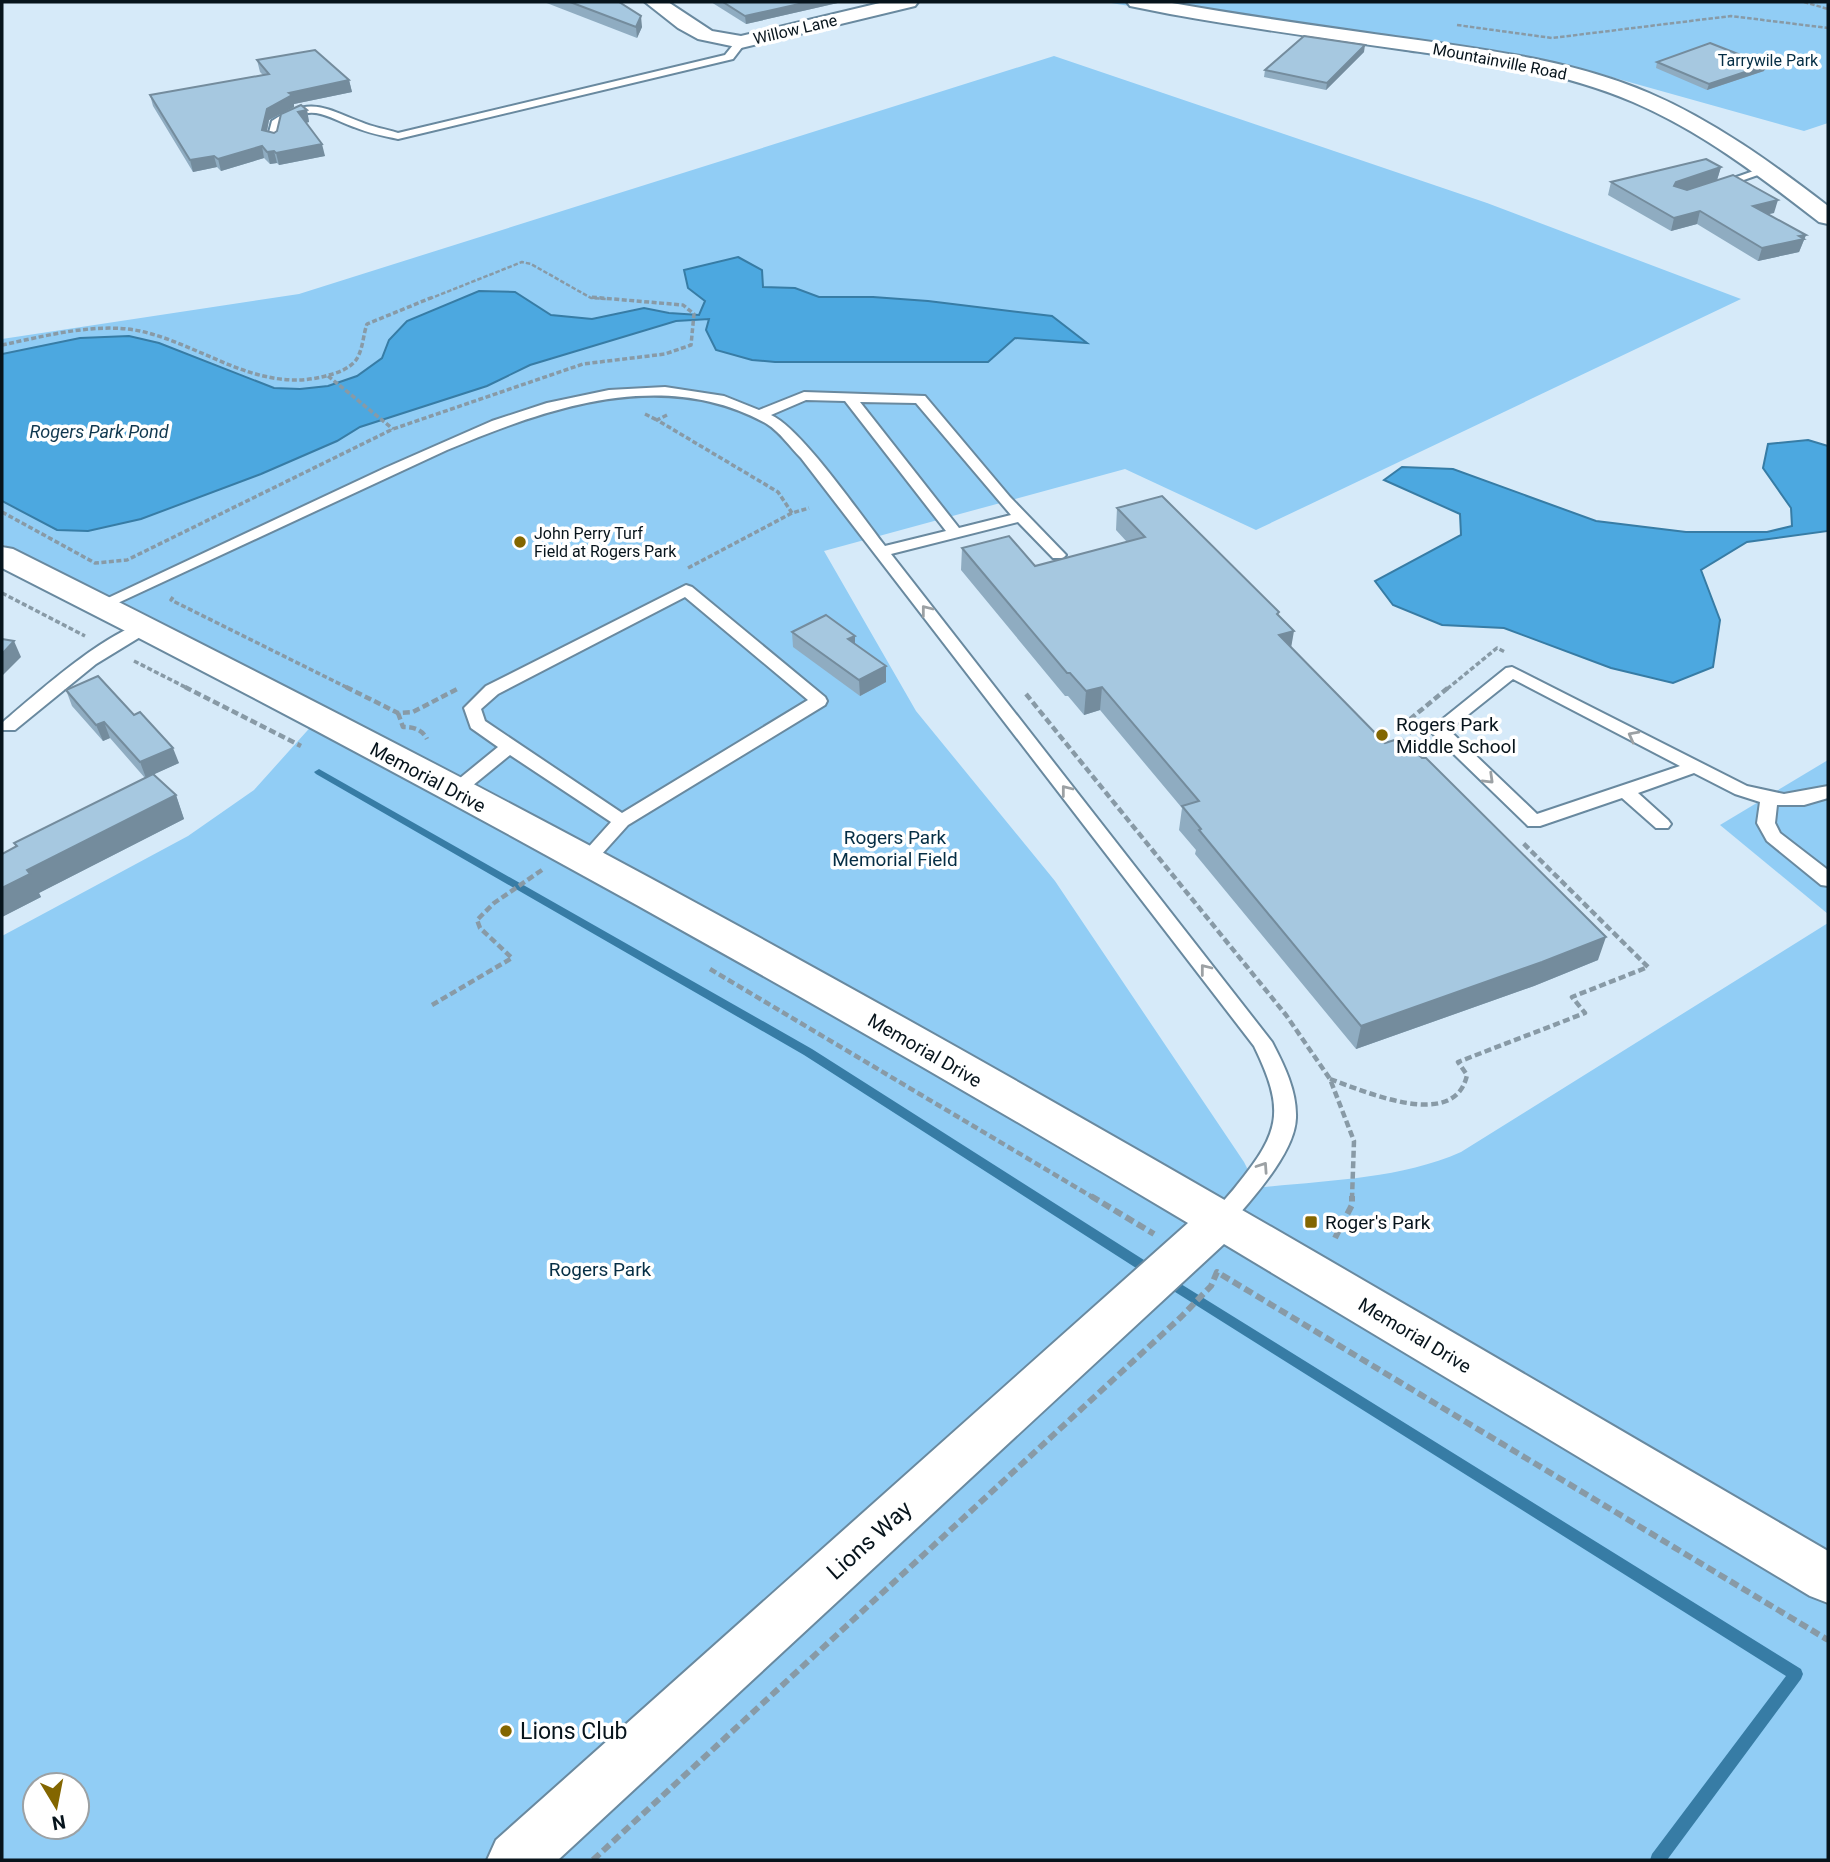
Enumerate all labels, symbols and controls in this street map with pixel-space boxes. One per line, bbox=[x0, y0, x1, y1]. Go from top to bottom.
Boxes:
street label: Willow Lane bbox=[751, 11, 839, 48]
street label: Mountainville Road bbox=[1431, 39, 1568, 84]
park label: Tarrywile Park bbox=[1718, 51, 1819, 70]
water label: Rogers Park Pond bbox=[29, 421, 170, 442]
place label: John Perry Turf Field at Rogers Park bbox=[534, 524, 677, 561]
marker: John Perry Turf Field at Rogers Park bbox=[512, 534, 528, 550]
one-way arrow bbox=[922, 605, 935, 618]
place label: Rogers Park Middle School bbox=[1396, 713, 1516, 758]
marker: Rogers Park Middle School bbox=[1374, 727, 1390, 743]
one-way arrow bbox=[1628, 731, 1641, 744]
street label: Memorial Drive bbox=[366, 737, 489, 818]
one-way arrow bbox=[1481, 770, 1494, 783]
one-way arrow bbox=[1061, 785, 1074, 797]
park label: Rogers Park Memorial Field bbox=[832, 826, 958, 871]
one-way arrow bbox=[1201, 965, 1214, 977]
street label: Memorial Drive bbox=[864, 1009, 986, 1092]
one-way arrow bbox=[1255, 1162, 1268, 1175]
place label: Roger's Park bbox=[1325, 1211, 1431, 1234]
marker: Roger's Park bbox=[1303, 1214, 1319, 1230]
park label: Rogers Park bbox=[549, 1258, 652, 1281]
street label: Memorial Drive bbox=[1354, 1293, 1475, 1378]
street label: Lions Way bbox=[821, 1495, 917, 1585]
place label: Lions Club bbox=[520, 1718, 628, 1745]
marker: Lions Club bbox=[498, 1723, 514, 1739]
north arrow bbox=[21, 1771, 91, 1841]
text: N bbox=[50, 1810, 67, 1835]

